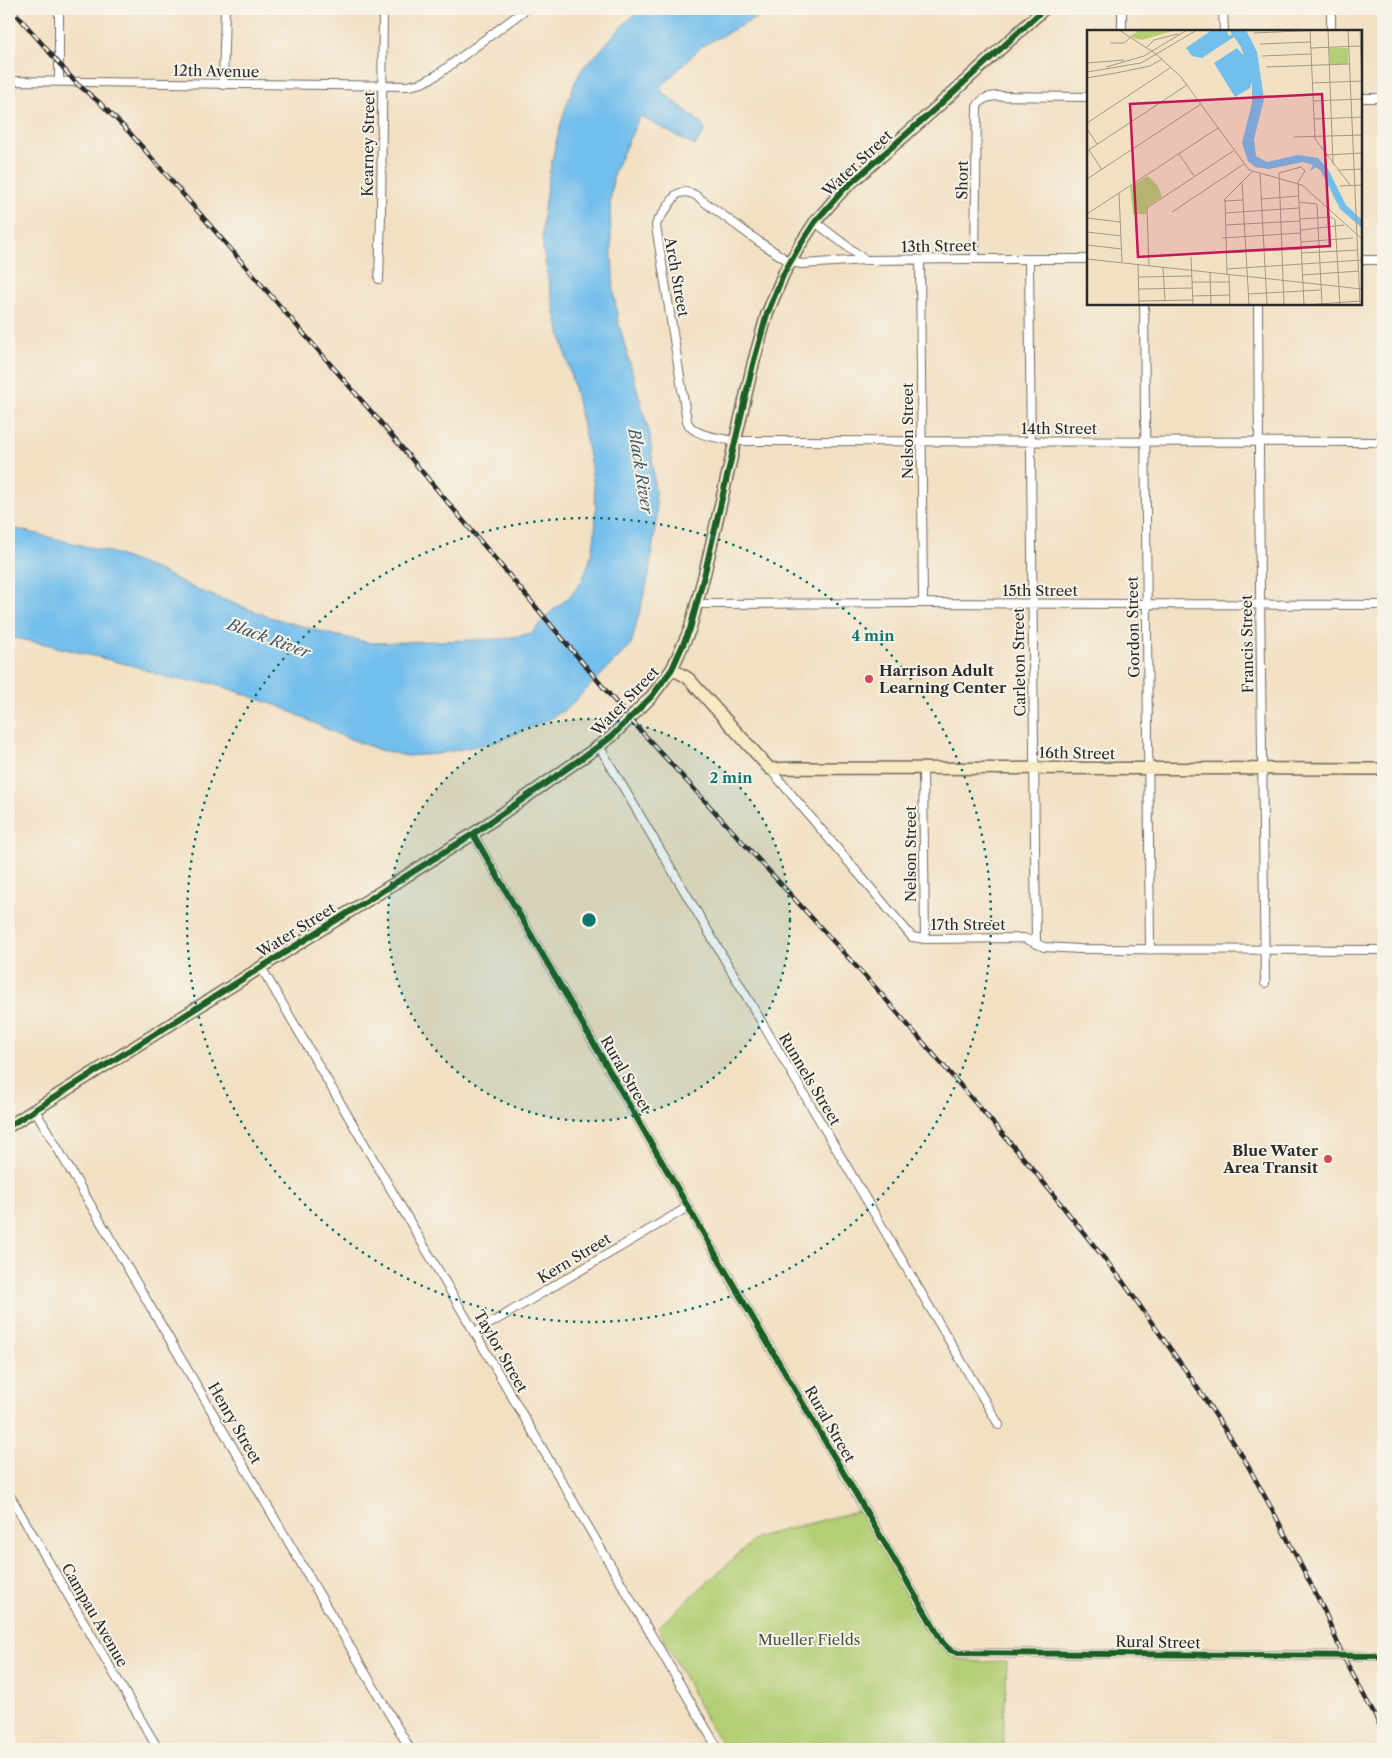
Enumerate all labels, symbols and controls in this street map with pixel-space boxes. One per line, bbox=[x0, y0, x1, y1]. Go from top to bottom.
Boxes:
inset map bbox=[1087, 30, 1362, 305]
street label: 12th Avenue bbox=[173, 61, 259, 81]
street label: Kearney Street bbox=[358, 90, 378, 197]
street label: Water Street bbox=[817, 125, 897, 201]
street label: Short bbox=[952, 160, 972, 200]
street label: Arch Street bbox=[660, 234, 694, 319]
street label: 13th Street bbox=[901, 236, 978, 256]
street label: Nelson Street bbox=[898, 382, 917, 479]
street label: 14th Street bbox=[1021, 419, 1098, 438]
water label: Black River bbox=[624, 425, 658, 517]
street label: Gordon Street bbox=[1123, 575, 1143, 678]
street label: 15th Street bbox=[1002, 581, 1079, 600]
street label: Francis Street bbox=[1237, 594, 1257, 694]
street label: Carleton Street bbox=[1009, 607, 1029, 717]
water label: Black River bbox=[223, 613, 315, 663]
text: 4 min bbox=[851, 626, 895, 645]
place label: Harrison Adult Learning Center bbox=[879, 661, 1007, 697]
street label: Water Street bbox=[586, 662, 663, 740]
marker: Harrison Adult Learning Center bbox=[863, 673, 875, 685]
street label: 16th Street bbox=[1039, 743, 1116, 763]
text: 2 min bbox=[709, 768, 753, 787]
street label: Nelson Street bbox=[901, 805, 920, 902]
street label: Water Street bbox=[252, 898, 339, 962]
centre of rings bbox=[580, 911, 598, 929]
street label: 17th Street bbox=[931, 915, 1006, 934]
street label: Runnels Street bbox=[775, 1029, 846, 1129]
street label: Rural Street bbox=[596, 1032, 656, 1116]
place label: Blue Water Area Transit bbox=[1222, 1141, 1319, 1177]
marker: Blue Water Area Transit bbox=[1322, 1153, 1334, 1165]
street label: Kern Street bbox=[534, 1228, 615, 1287]
street label: Taylor Street bbox=[470, 1307, 533, 1396]
street label: Henry Street bbox=[204, 1379, 266, 1468]
street label: Rural Street bbox=[800, 1382, 860, 1466]
street label: Campau Avenue bbox=[58, 1560, 132, 1670]
park label: Mueller Fields bbox=[758, 1630, 860, 1649]
street label: Rural Street bbox=[1115, 1632, 1202, 1652]

